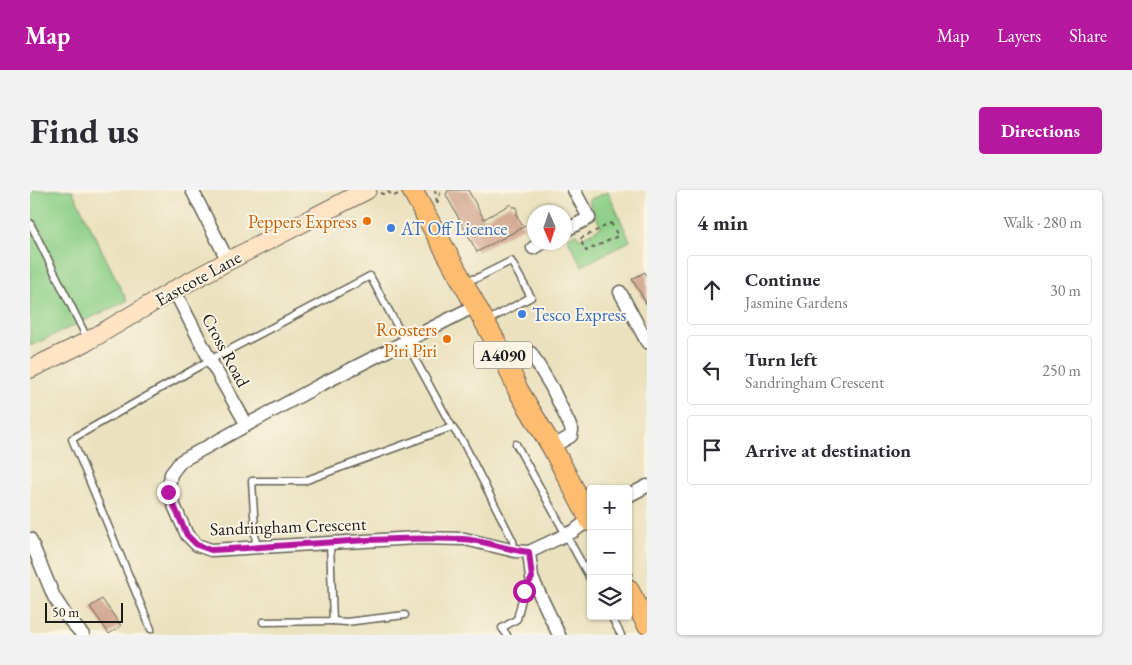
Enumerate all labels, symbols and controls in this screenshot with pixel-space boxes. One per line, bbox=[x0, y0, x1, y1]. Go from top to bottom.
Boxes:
text: Map bbox=[25, 20, 70, 51]
text: Map bbox=[937, 24, 969, 47]
text: Layers bbox=[997, 24, 1041, 47]
text: Share bbox=[1069, 24, 1107, 47]
button: Directions bbox=[979, 107, 1102, 154]
text: Find us bbox=[30, 108, 139, 153]
north arrow bbox=[527, 205, 572, 250]
text: 4 min bbox=[697, 209, 748, 236]
place label: Peppers Express bbox=[248, 210, 357, 233]
text: Walk · 280 m bbox=[1003, 212, 1082, 233]
marker: Peppers Express bbox=[361, 215, 373, 227]
place label: AT Off Licence bbox=[400, 217, 508, 240]
marker: AT Off Licence bbox=[385, 222, 397, 234]
street label: Eastcote Lane bbox=[151, 245, 245, 311]
text: Continue bbox=[745, 267, 820, 292]
icon: ahead bbox=[698, 276, 726, 304]
text: 30 m bbox=[1050, 280, 1081, 301]
text: Jasmine Gardens bbox=[745, 292, 848, 313]
place label: Tesco Express bbox=[532, 303, 627, 326]
marker: Tesco Express bbox=[516, 308, 528, 320]
street label: Cross Road bbox=[197, 309, 255, 392]
place label: Roosters Piri Piri bbox=[376, 318, 438, 362]
marker: Roosters Piri Piri bbox=[441, 333, 453, 345]
road number: A4090 bbox=[474, 342, 532, 368]
text: Turn left bbox=[745, 347, 817, 372]
icon: left bbox=[698, 356, 726, 384]
text: 250 m bbox=[1042, 360, 1081, 381]
text: Sandringham Crescent bbox=[745, 372, 884, 393]
icon: arrive bbox=[698, 436, 726, 464]
text: Arrive at destination bbox=[745, 438, 911, 463]
route end bbox=[157, 481, 180, 504]
map controls bbox=[587, 485, 632, 620]
button: + bbox=[587, 485, 632, 530]
street label: Sandringham Crescent bbox=[209, 512, 367, 540]
button: − bbox=[587, 530, 632, 575]
button: layers bbox=[587, 575, 632, 620]
route start bbox=[513, 580, 536, 603]
scale bar bbox=[45, 600, 122, 623]
text: 50 m bbox=[52, 603, 79, 621]

